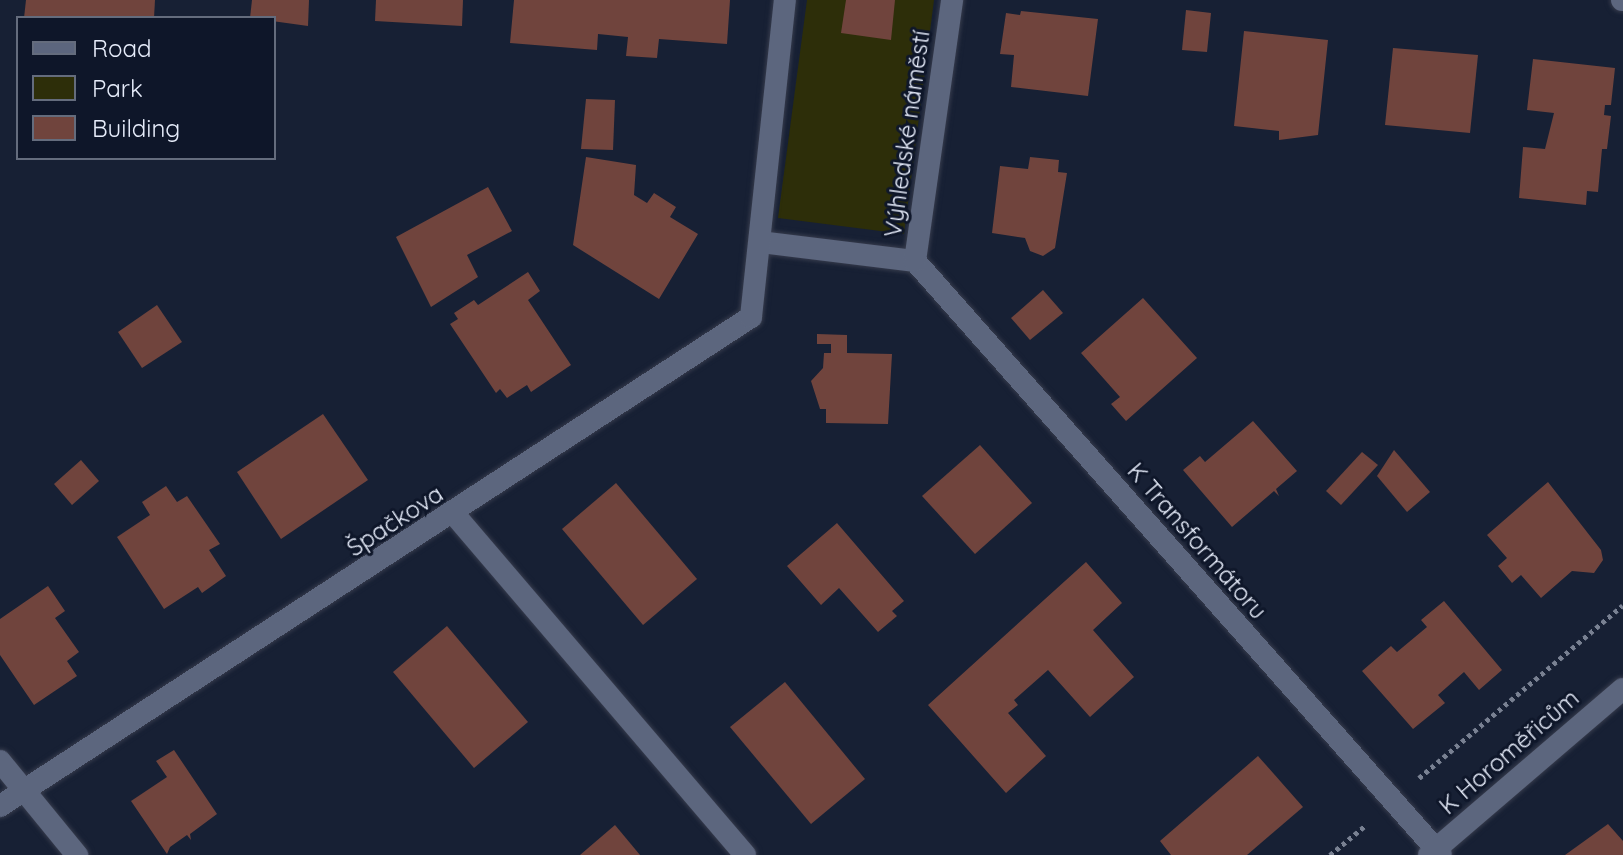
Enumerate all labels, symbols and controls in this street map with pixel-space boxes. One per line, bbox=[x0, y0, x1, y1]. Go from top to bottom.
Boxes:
legend bbox=[16, 16, 276, 160]
street label: Výhledské náměstí bbox=[878, 29, 936, 239]
text: Road bbox=[92, 33, 152, 63]
text: Park bbox=[92, 73, 143, 103]
text: Building bbox=[92, 113, 180, 143]
street label: K Transformátoru bbox=[1121, 457, 1273, 625]
street label: Špačkova bbox=[341, 479, 449, 563]
street label: K Horoměřicům bbox=[1433, 684, 1585, 820]

